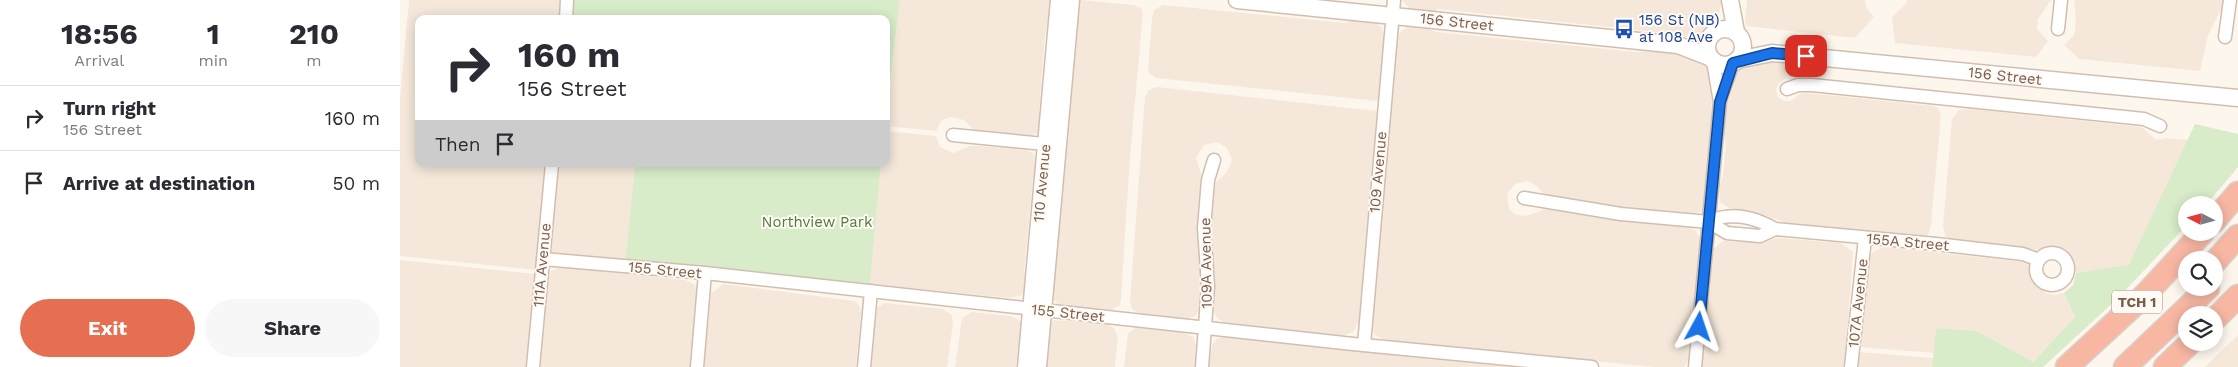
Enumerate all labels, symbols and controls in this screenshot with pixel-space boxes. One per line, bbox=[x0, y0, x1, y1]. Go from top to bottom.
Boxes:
street label: 156 Street bbox=[1419, 9, 1495, 35]
place label: 156 St (NB) at 108 Ave bbox=[1639, 11, 1719, 46]
text: 18:56 bbox=[61, 16, 138, 51]
text: 1 bbox=[207, 16, 220, 51]
text: 210 bbox=[289, 16, 339, 51]
bus stop icon: 156 St (NB) at 108 Ave bbox=[1613, 18, 1635, 40]
text: 160 m bbox=[518, 34, 620, 76]
icon: right bbox=[435, 35, 500, 100]
pin bbox=[1785, 35, 1827, 77]
icon: arrive bbox=[1792, 42, 1820, 70]
text: Arrival bbox=[74, 51, 124, 70]
text: min bbox=[199, 51, 228, 70]
text: m bbox=[306, 51, 322, 70]
street label: 156 Street bbox=[1967, 63, 2043, 89]
text: 156 Street bbox=[518, 76, 626, 101]
text: Turn right bbox=[63, 97, 156, 120]
icon: right bbox=[20, 104, 48, 132]
text: 160 m bbox=[325, 107, 380, 130]
text: 156 Street bbox=[63, 120, 142, 139]
icon: arrive bbox=[491, 130, 519, 158]
street label: 109 Avenue bbox=[1365, 130, 1391, 214]
text: Then bbox=[435, 133, 481, 156]
street label: 110 Avenue bbox=[1030, 143, 1054, 223]
icon: arrive bbox=[20, 169, 48, 197]
text: Arrive at destination bbox=[63, 172, 255, 195]
text: 50 m bbox=[333, 172, 380, 195]
north arrow bbox=[2178, 196, 2222, 241]
map controls bbox=[2178, 196, 2223, 351]
park label: Northview Park bbox=[762, 213, 873, 231]
street label: 109A Avenue bbox=[1196, 217, 1216, 309]
street label: 111A Avenue bbox=[529, 222, 555, 308]
street label: 155A Street bbox=[1866, 229, 1951, 255]
button: search bbox=[2178, 251, 2223, 296]
street label: 155 Street bbox=[628, 258, 703, 282]
street label: 107A Avenue bbox=[1844, 258, 1872, 348]
road number: TCH 1 bbox=[2112, 290, 2162, 314]
button: Exit bbox=[20, 299, 195, 357]
button: Share bbox=[205, 299, 380, 357]
street label: 155 Street bbox=[1030, 300, 1106, 326]
position arrow bbox=[1672, 300, 1724, 352]
button: layers bbox=[2178, 306, 2223, 351]

